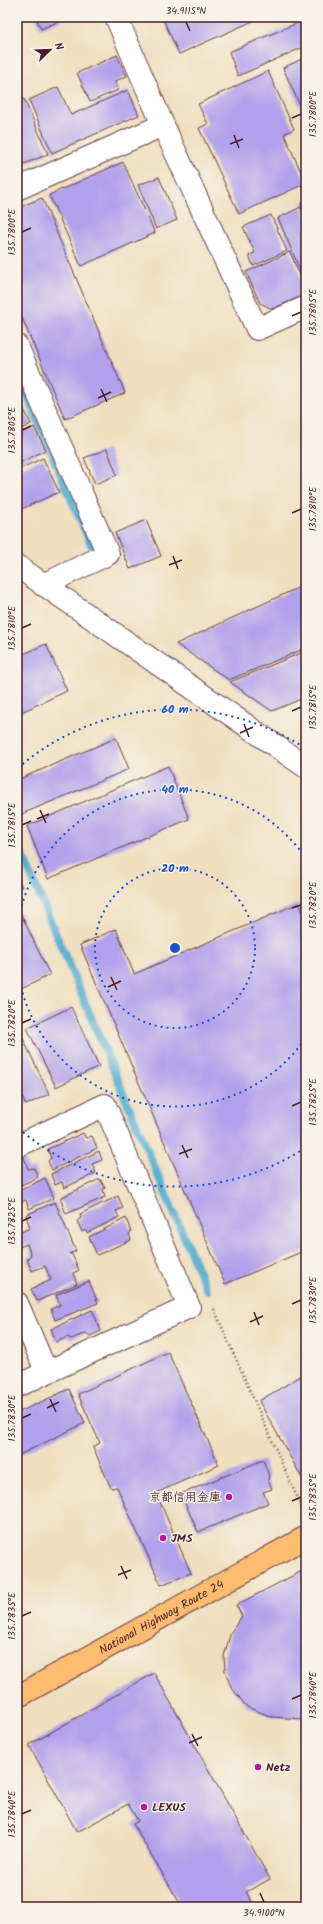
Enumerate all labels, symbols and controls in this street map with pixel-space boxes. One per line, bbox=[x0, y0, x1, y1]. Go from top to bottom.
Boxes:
text: 34.9115°N bbox=[166, 3, 206, 19]
north arrow bbox=[30, 30, 70, 70]
text: N bbox=[49, 40, 68, 53]
text: 135.7800°E bbox=[305, 90, 321, 137]
text: 135.7800°E bbox=[4, 208, 20, 255]
text: 135.7805°E bbox=[305, 287, 321, 335]
text: 135.7805°E bbox=[4, 405, 20, 453]
text: 135.7810°E bbox=[305, 486, 321, 531]
text: 135.7810°E bbox=[4, 605, 20, 650]
text: 135.7815°E bbox=[305, 683, 321, 729]
text: 60 m bbox=[161, 700, 189, 719]
text: 40 m bbox=[161, 780, 189, 799]
text: 135.7815°E bbox=[4, 801, 20, 847]
text: 20 m bbox=[161, 859, 189, 878]
text: 135.7820°E bbox=[305, 880, 321, 929]
centre of rings bbox=[168, 941, 182, 955]
text: 135.7820°E bbox=[4, 998, 20, 1047]
text: 135.7825°E bbox=[305, 1077, 321, 1126]
text: 135.7825°E bbox=[4, 1196, 20, 1245]
text: 135.7830°E bbox=[305, 1275, 321, 1324]
text: 135.7830°E bbox=[4, 1393, 20, 1442]
text: 135.7835°E bbox=[305, 1472, 321, 1521]
place label: 京都信用金庫 bbox=[149, 1488, 221, 1507]
marker: 京都信用金庫 bbox=[224, 1492, 234, 1502]
place label: JMS bbox=[171, 1529, 193, 1548]
marker: JMS bbox=[158, 1533, 168, 1543]
street label: National Highway Route 24 bbox=[95, 1575, 228, 1659]
text: 135.7835°E bbox=[4, 1591, 20, 1640]
text: 135.7840°E bbox=[305, 1670, 321, 1718]
place label: Netz bbox=[266, 1758, 291, 1777]
marker: Netz bbox=[253, 1762, 263, 1772]
text: 135.7840°E bbox=[4, 1789, 20, 1837]
place label: LEXUS bbox=[152, 1798, 186, 1817]
marker: LEXUS bbox=[139, 1802, 149, 1812]
text: 34.9100°N bbox=[243, 1905, 285, 1921]

